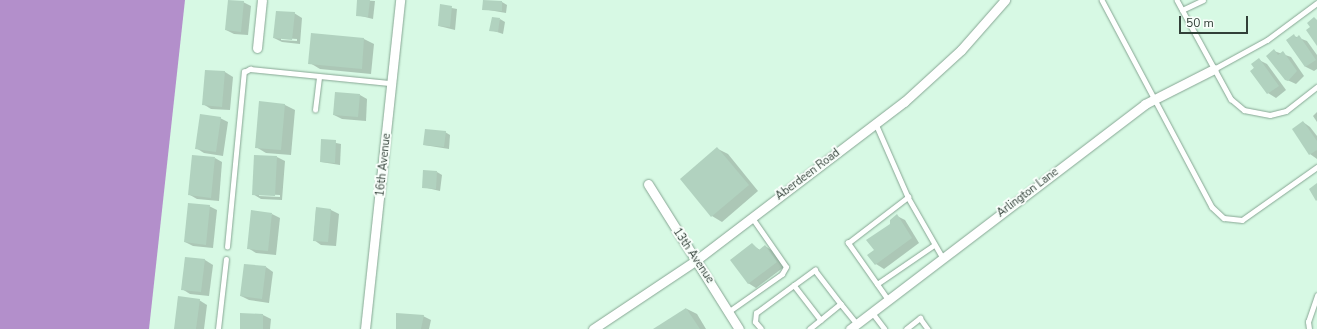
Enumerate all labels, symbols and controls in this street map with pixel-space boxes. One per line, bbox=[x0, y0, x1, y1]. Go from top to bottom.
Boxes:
scale bar bbox=[1181, 8, 1250, 34]
text: 50 m bbox=[1186, 15, 1214, 31]
street label: 16th Avenue bbox=[374, 133, 394, 197]
street label: Aberdeen Road bbox=[773, 147, 843, 203]
street label: Arlington Lane bbox=[995, 166, 1061, 220]
street label: 13th Avenue bbox=[670, 226, 716, 286]

